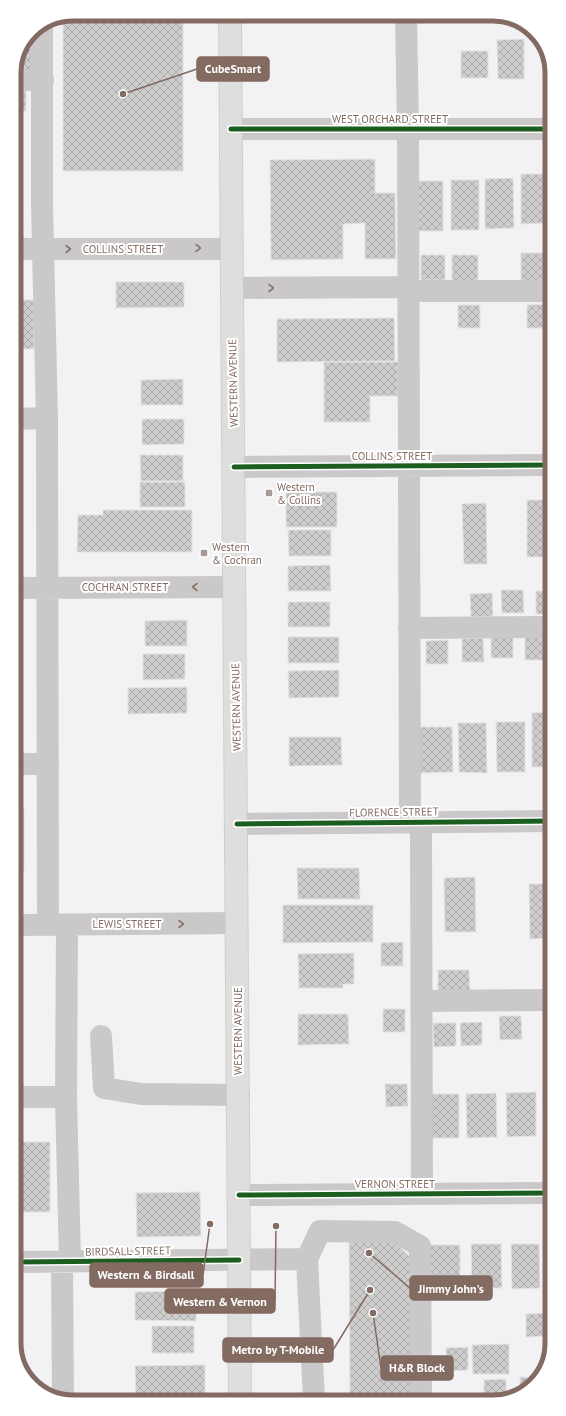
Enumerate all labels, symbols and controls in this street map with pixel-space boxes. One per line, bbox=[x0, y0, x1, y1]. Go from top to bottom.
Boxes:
callout: CubeSmart bbox=[197, 57, 269, 81]
text: CubeSmart bbox=[205, 61, 262, 76]
street label: WEST ORCHARD STREET bbox=[332, 112, 448, 126]
street label: COLLINS STREET bbox=[83, 242, 163, 256]
one-way arrow bbox=[195, 244, 201, 253]
one-way arrow bbox=[65, 245, 71, 253]
one-way arrow bbox=[268, 284, 274, 292]
street label: WESTERN AVENUE bbox=[225, 339, 241, 427]
street label: COLLINS STREET bbox=[352, 449, 432, 463]
place label: Western & Collins bbox=[277, 480, 321, 507]
marker: Western & Collins bbox=[264, 488, 274, 498]
place label: Western & Cochran bbox=[212, 540, 262, 567]
marker: Western & Cochran bbox=[199, 548, 209, 558]
street label: COCHRAN STREET bbox=[82, 580, 168, 594]
one-way arrow bbox=[192, 583, 198, 591]
street label: WESTERN AVENUE bbox=[228, 663, 244, 751]
street label: FLORENCE STREET bbox=[349, 804, 439, 820]
street label: LEWIS STREET bbox=[92, 917, 162, 931]
one-way arrow bbox=[178, 920, 184, 928]
street label: WESTERN AVENUE bbox=[231, 987, 245, 1075]
street label: VERNON STREET bbox=[354, 1177, 435, 1191]
street label: BIRDSALL STREET bbox=[85, 1243, 171, 1259]
callout: Western & Birdsall bbox=[90, 1263, 203, 1287]
text: Western & Birdsall bbox=[98, 1267, 195, 1282]
callout: Jimmy John's bbox=[410, 1276, 492, 1300]
text: Jimmy John's bbox=[417, 1281, 484, 1296]
callout: Western & Vernon bbox=[165, 1289, 275, 1313]
text: Western & Vernon bbox=[173, 1294, 267, 1309]
callout: Metro by T-Mobile bbox=[223, 1338, 333, 1362]
text: Metro by T-Mobile bbox=[232, 1342, 324, 1357]
callout: H&R Block bbox=[381, 1356, 453, 1380]
text: H&R Block bbox=[389, 1360, 445, 1375]

